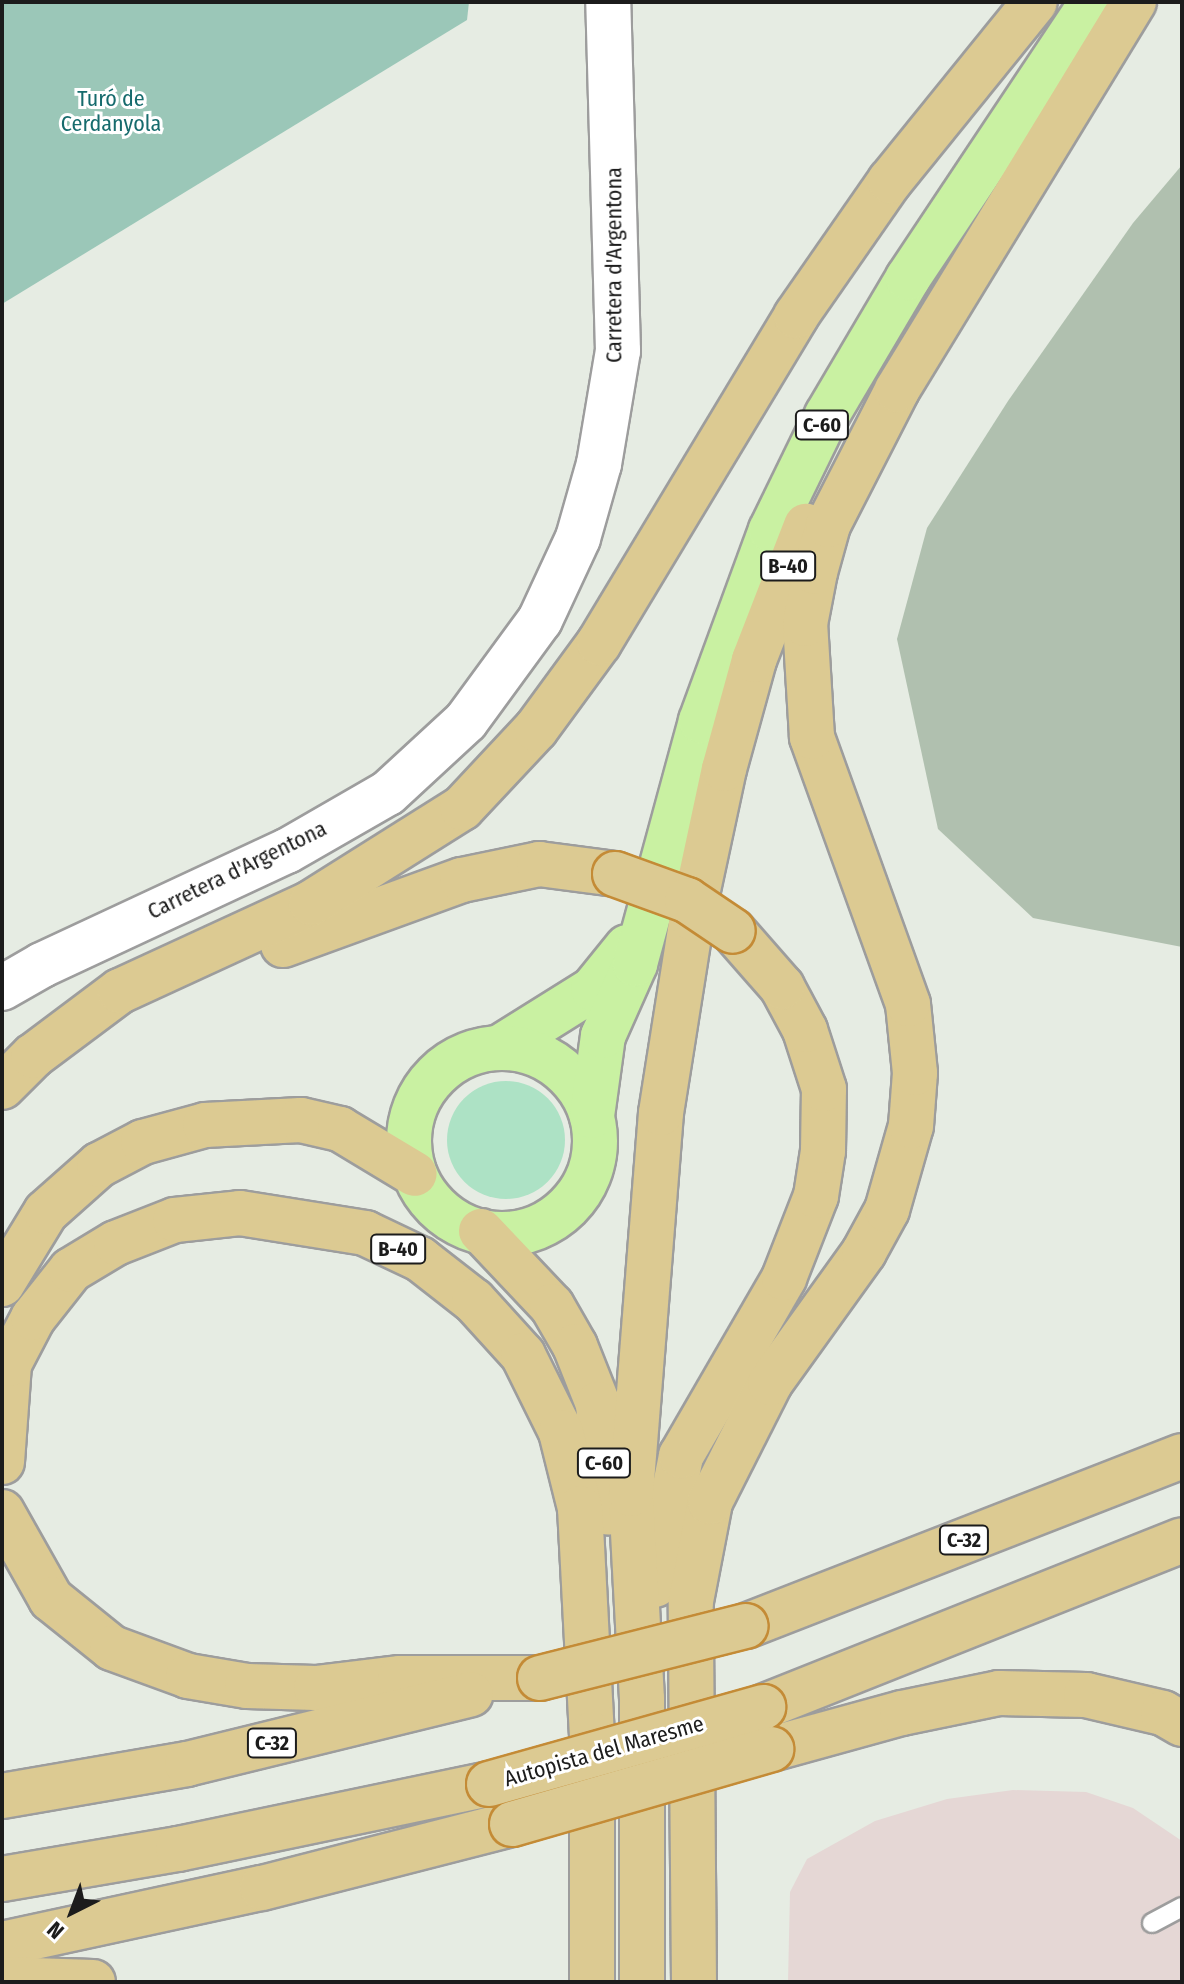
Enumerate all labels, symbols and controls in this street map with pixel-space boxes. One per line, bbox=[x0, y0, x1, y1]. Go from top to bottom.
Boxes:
park label: Turó de Cerdanyola bbox=[61, 85, 161, 136]
street label: Carretera d'Argentona bbox=[601, 167, 627, 363]
road number: C-60 bbox=[794, 409, 850, 441]
road number: B-40 bbox=[760, 550, 816, 582]
street label: Carretera d'Argentona bbox=[143, 815, 331, 925]
road number: B-40 bbox=[370, 1233, 426, 1265]
road number: C-60 bbox=[576, 1447, 632, 1479]
road number: C-32 bbox=[938, 1524, 990, 1556]
street label: Autopista del Maresme bbox=[501, 1710, 707, 1792]
road number: C-32 bbox=[246, 1727, 298, 1759]
north arrow bbox=[32, 1872, 112, 1952]
text: N bbox=[42, 1916, 70, 1945]

